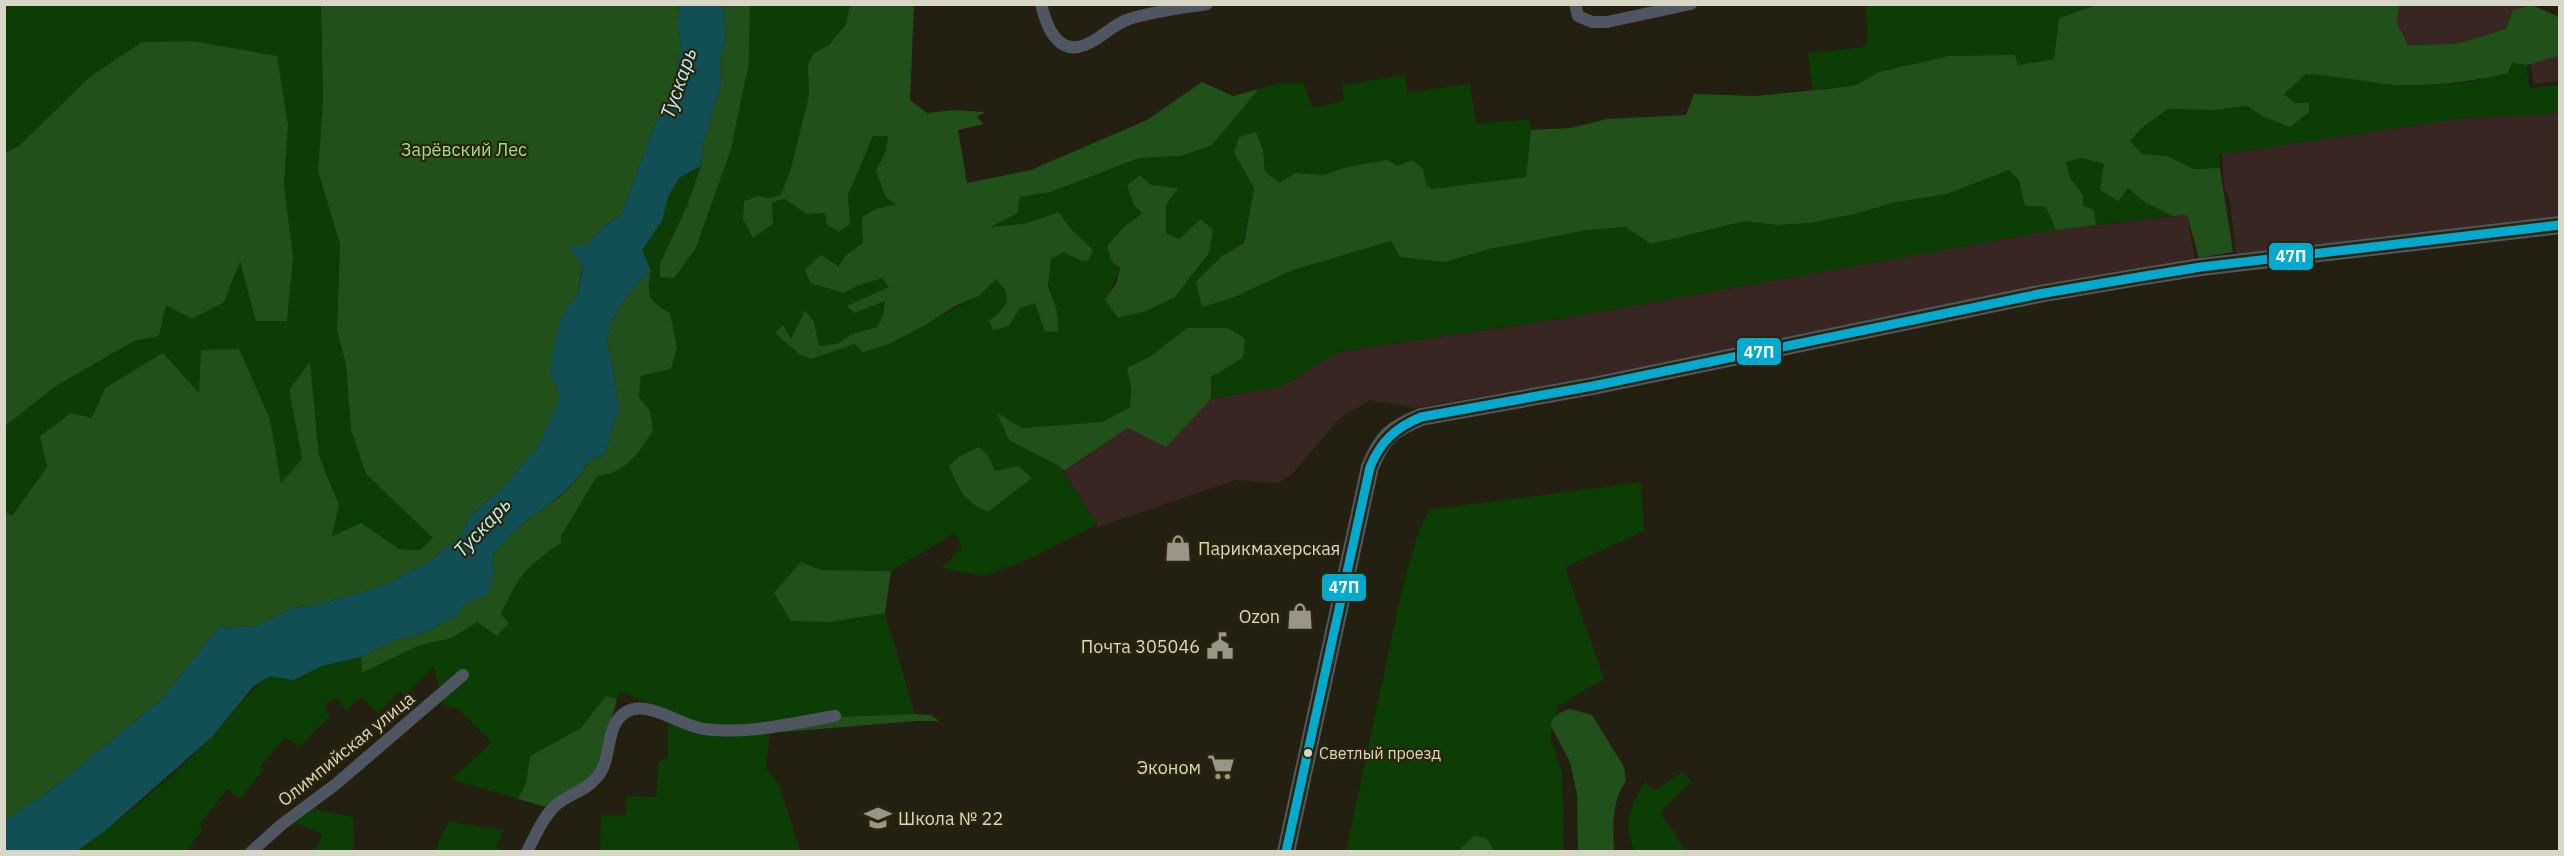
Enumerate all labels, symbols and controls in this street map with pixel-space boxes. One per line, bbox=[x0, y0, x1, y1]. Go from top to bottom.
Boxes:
water label: Тускарь bbox=[653, 44, 703, 122]
park label: Зарёвский Лес bbox=[401, 138, 527, 161]
line badge: 47П bbox=[2268, 242, 2314, 271]
text: 47П bbox=[2276, 246, 2306, 266]
line badge: 47П bbox=[1736, 337, 1782, 366]
text: 47П bbox=[1744, 342, 1774, 362]
water label: Тускарь bbox=[447, 491, 517, 563]
shop icon: Парикмахерская bbox=[1163, 533, 1193, 563]
place label: Парикмахерская bbox=[1198, 537, 1341, 560]
line badge: 47П bbox=[1321, 573, 1367, 602]
text: 47П bbox=[1329, 577, 1359, 597]
shop icon: Ozon bbox=[1285, 601, 1315, 631]
place label: Ozon bbox=[1239, 605, 1280, 628]
public building icon: Почта 305046 bbox=[1205, 631, 1235, 661]
place label: Почта 305046 bbox=[1081, 635, 1200, 658]
street label: Олимпийская улица bbox=[273, 686, 419, 811]
place label: Светлый проезд bbox=[1319, 743, 1442, 763]
marker: Светлый проезд bbox=[1302, 747, 1314, 759]
supermarket icon: Эконом bbox=[1206, 752, 1236, 782]
place label: Эконом bbox=[1137, 756, 1201, 779]
school or university icon: Школа № 22 bbox=[863, 803, 893, 833]
place label: Школа № 22 bbox=[898, 807, 1003, 830]

